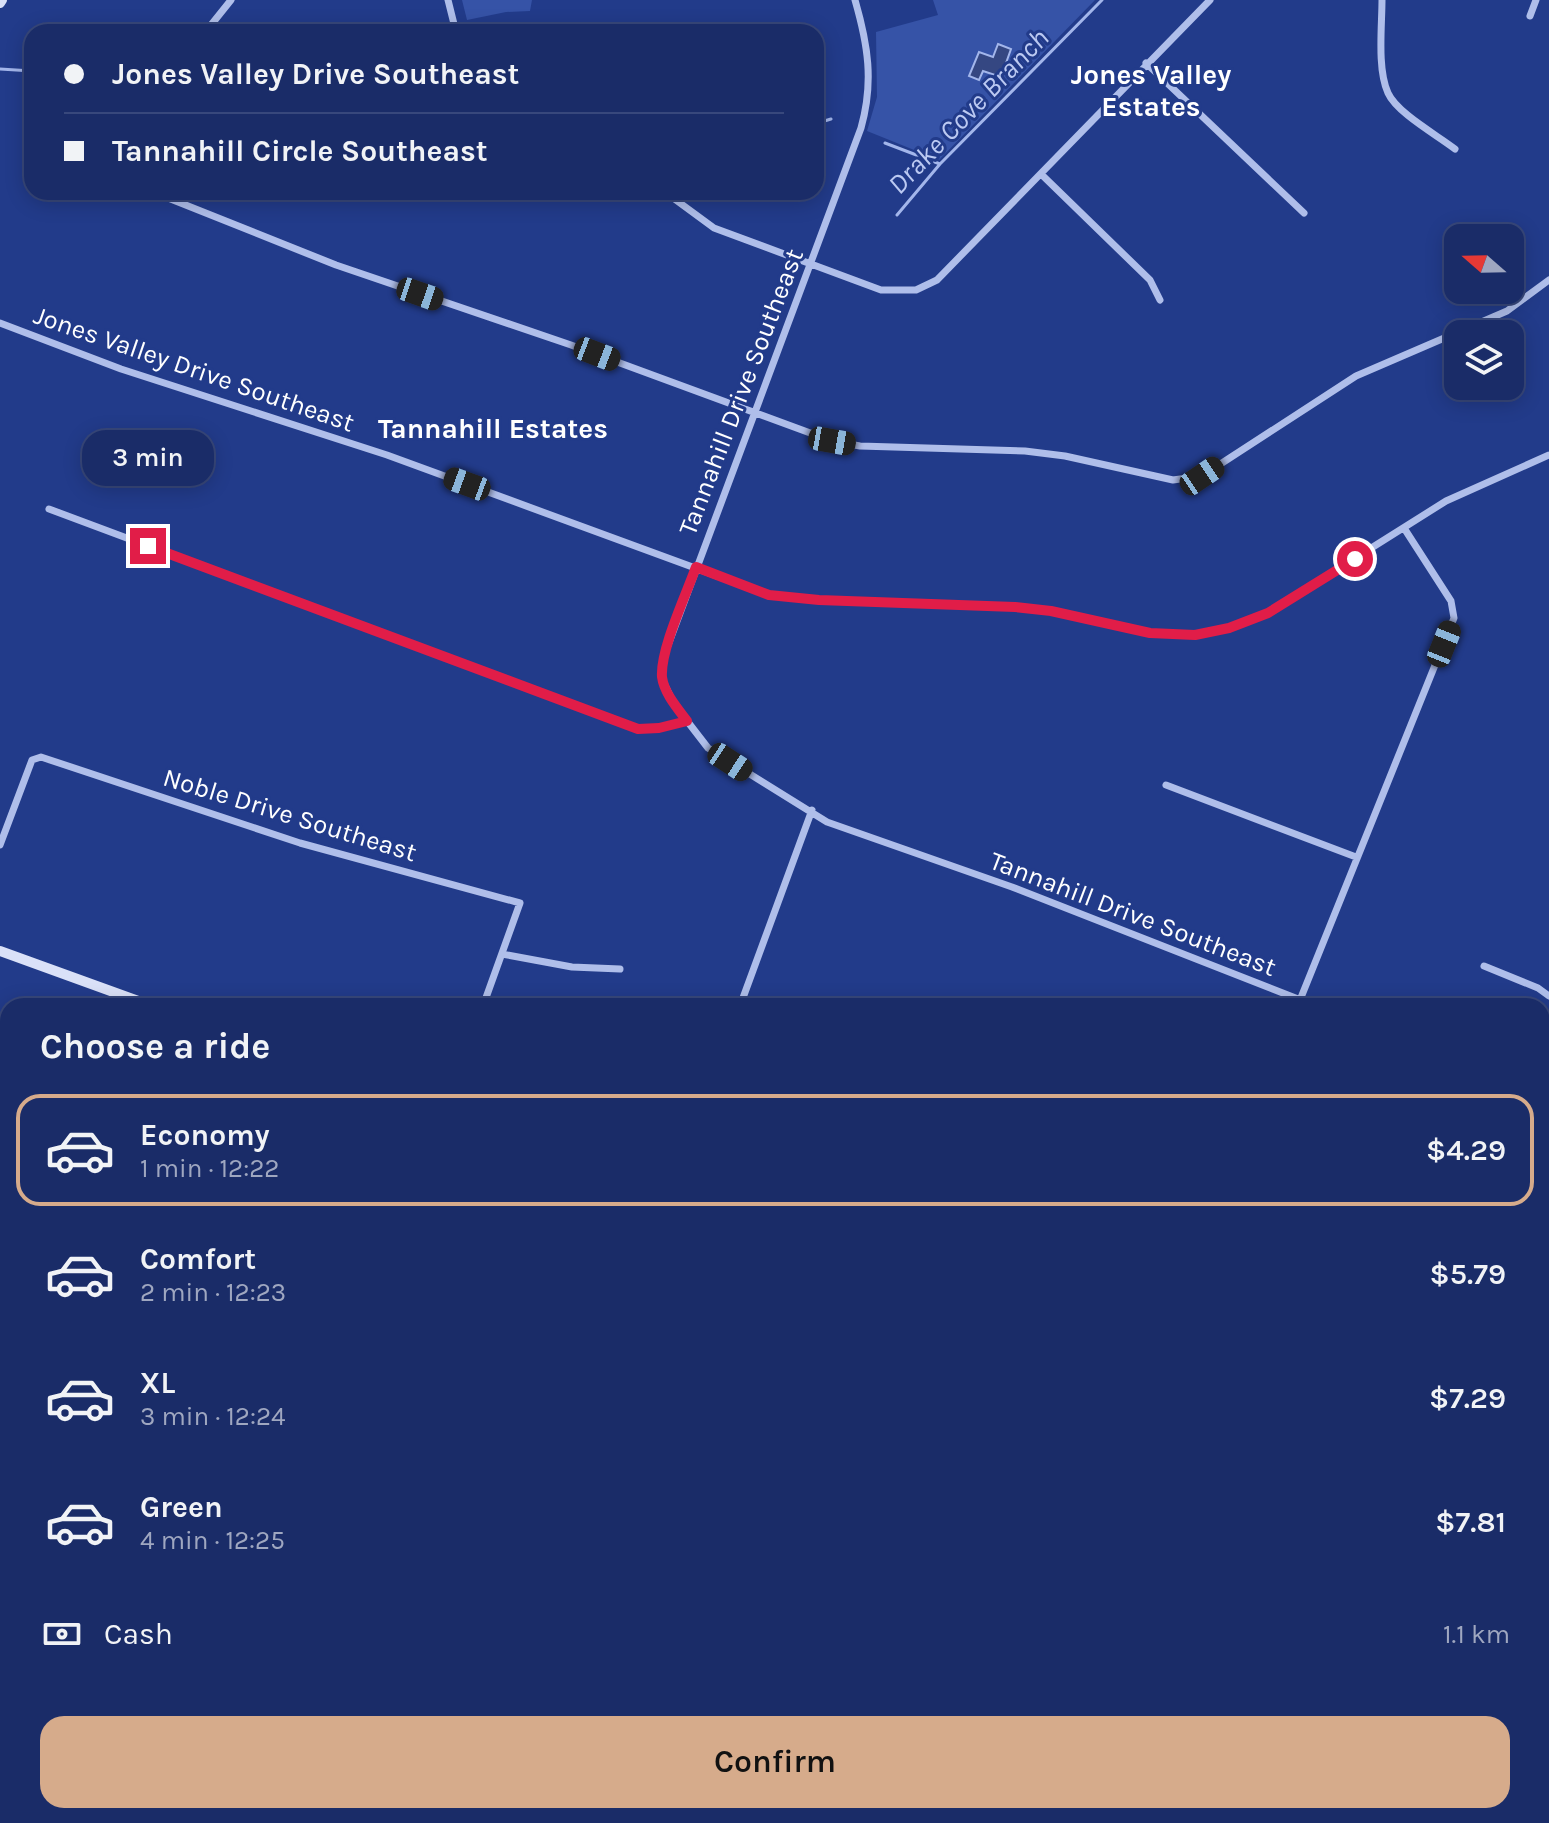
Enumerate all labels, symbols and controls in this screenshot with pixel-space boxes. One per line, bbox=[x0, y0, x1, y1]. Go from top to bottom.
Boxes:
water label: Drake Cove Branch bbox=[881, 21, 1055, 201]
text: Jones Valley Drive Southeast bbox=[112, 56, 519, 92]
district label: Jones Valley Estates bbox=[1071, 58, 1231, 123]
text: Tannahill Circle Southeast bbox=[112, 133, 488, 169]
north arrow bbox=[1444, 224, 1524, 304]
map controls bbox=[1444, 224, 1524, 400]
street label: Tannahill Drive Southeast bbox=[672, 244, 810, 539]
car bbox=[393, 275, 447, 313]
street label: Jones Valley Drive Southeast bbox=[30, 299, 359, 439]
button: layers bbox=[1444, 320, 1524, 400]
car bbox=[570, 334, 624, 374]
district label: Tannahill Estates bbox=[378, 412, 608, 445]
car bbox=[806, 425, 858, 457]
callout: 3 min bbox=[82, 430, 214, 486]
text: 3 min bbox=[112, 442, 184, 473]
car bbox=[1175, 453, 1229, 499]
car bbox=[440, 465, 494, 503]
route end bbox=[130, 528, 166, 564]
route start bbox=[1337, 541, 1373, 577]
car bbox=[1424, 617, 1464, 671]
car bbox=[703, 739, 757, 785]
street label: Noble Drive Southeast bbox=[160, 762, 421, 868]
street label: Tannahill Drive Southeast bbox=[986, 845, 1281, 983]
text: Choose a ride bbox=[40, 1025, 270, 1067]
icon: car bbox=[44, 1114, 116, 1186]
text: Economy bbox=[140, 1117, 270, 1153]
text: $4.29 bbox=[1426, 1132, 1506, 1168]
text: 1 min · 12:22 bbox=[140, 1153, 279, 1184]
icon: car bbox=[44, 1238, 116, 1310]
text: Comfort bbox=[140, 1241, 256, 1277]
text: $5.79 bbox=[1430, 1256, 1506, 1292]
text: 2 min · 12:23 bbox=[140, 1277, 286, 1308]
icon: car bbox=[44, 1362, 116, 1434]
text: XL bbox=[140, 1365, 175, 1401]
text: $7.29 bbox=[1429, 1380, 1506, 1416]
text: 3 min · 12:24 bbox=[140, 1401, 286, 1432]
icon: car bbox=[44, 1486, 116, 1558]
text: Green bbox=[140, 1489, 223, 1525]
text: $7.81 bbox=[1435, 1504, 1506, 1540]
text: 4 min · 12:25 bbox=[140, 1525, 285, 1556]
icon: cash bbox=[40, 1612, 84, 1656]
text: Cash bbox=[104, 1616, 173, 1652]
text: 1.1 km bbox=[1443, 1619, 1510, 1650]
button: Confirm bbox=[40, 1716, 1510, 1808]

